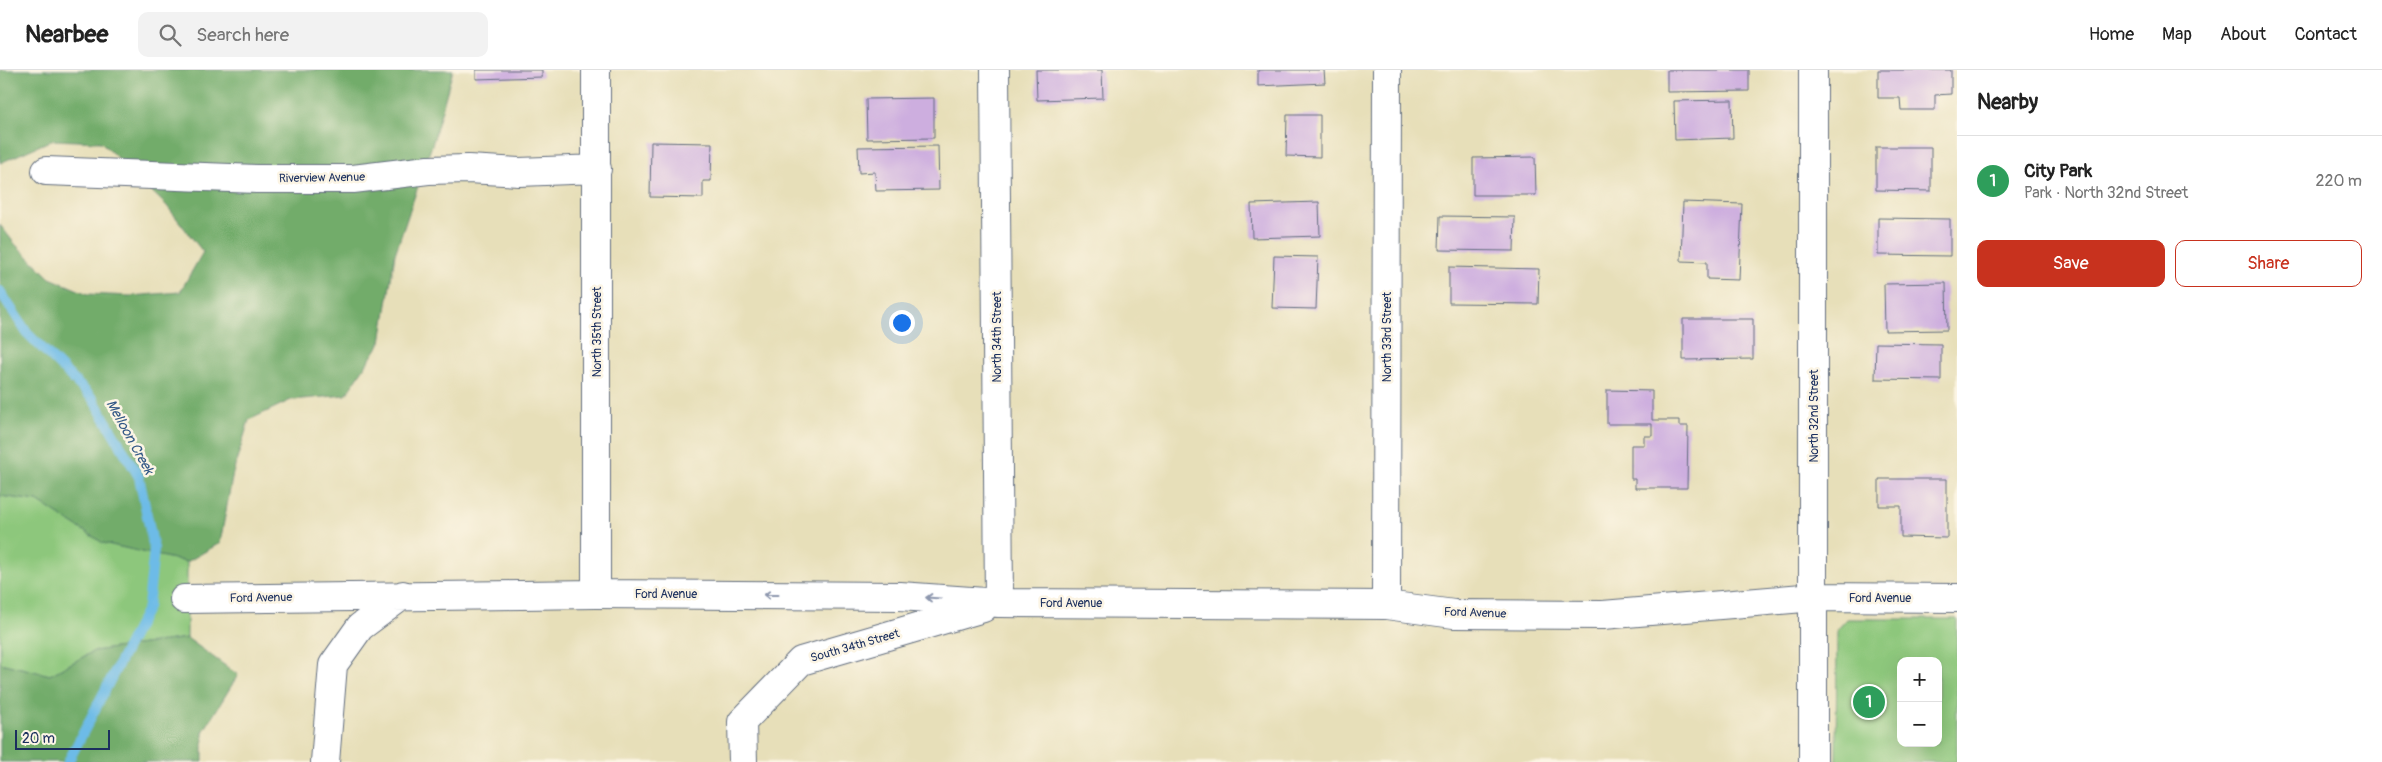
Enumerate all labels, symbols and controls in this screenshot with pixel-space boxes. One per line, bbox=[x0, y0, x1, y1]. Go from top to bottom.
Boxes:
search box bbox=[138, 12, 488, 57]
text: Nearbee bbox=[25, 20, 108, 49]
icon: search bbox=[156, 21, 184, 49]
text: Search here bbox=[196, 23, 289, 47]
text: Home bbox=[2089, 23, 2134, 46]
text: Map bbox=[2162, 23, 2192, 46]
text: About bbox=[2220, 23, 2266, 46]
text: Contact bbox=[2294, 23, 2357, 46]
text: Nearby bbox=[1977, 89, 2038, 116]
text: City Park bbox=[2024, 159, 2092, 183]
street label: Riverview Avenue bbox=[279, 170, 365, 186]
text: 1 bbox=[1990, 171, 1996, 191]
text: 220 m bbox=[2316, 171, 2362, 191]
text: Park · North 32nd Street bbox=[2024, 183, 2188, 203]
button: Save bbox=[1977, 240, 2165, 287]
button: Share bbox=[2175, 240, 2362, 287]
street label: North 35th Street bbox=[590, 286, 605, 377]
street label: North 34th Street bbox=[990, 291, 1005, 383]
street label: North 33rd Street bbox=[1380, 292, 1395, 382]
your location bbox=[889, 310, 915, 336]
street label: North 32nd Street bbox=[1807, 369, 1822, 463]
water label: Melloon Creek bbox=[103, 397, 158, 478]
street label: Ford Avenue bbox=[635, 587, 697, 602]
street label: Ford Avenue bbox=[230, 590, 292, 606]
one-way arrow bbox=[763, 590, 779, 600]
street label: Ford Avenue bbox=[1849, 591, 1911, 606]
one-way arrow bbox=[925, 594, 941, 603]
street label: Ford Avenue bbox=[1040, 596, 1102, 611]
street label: Ford Avenue bbox=[1444, 604, 1507, 622]
street label: South 34th Street bbox=[809, 626, 901, 666]
map controls bbox=[1897, 657, 1942, 747]
button: + bbox=[1897, 657, 1942, 702]
pin: 1 bbox=[1853, 683, 1885, 721]
button: − bbox=[1897, 702, 1942, 747]
scale bar bbox=[15, 727, 110, 750]
text: 20 m bbox=[22, 730, 55, 747]

